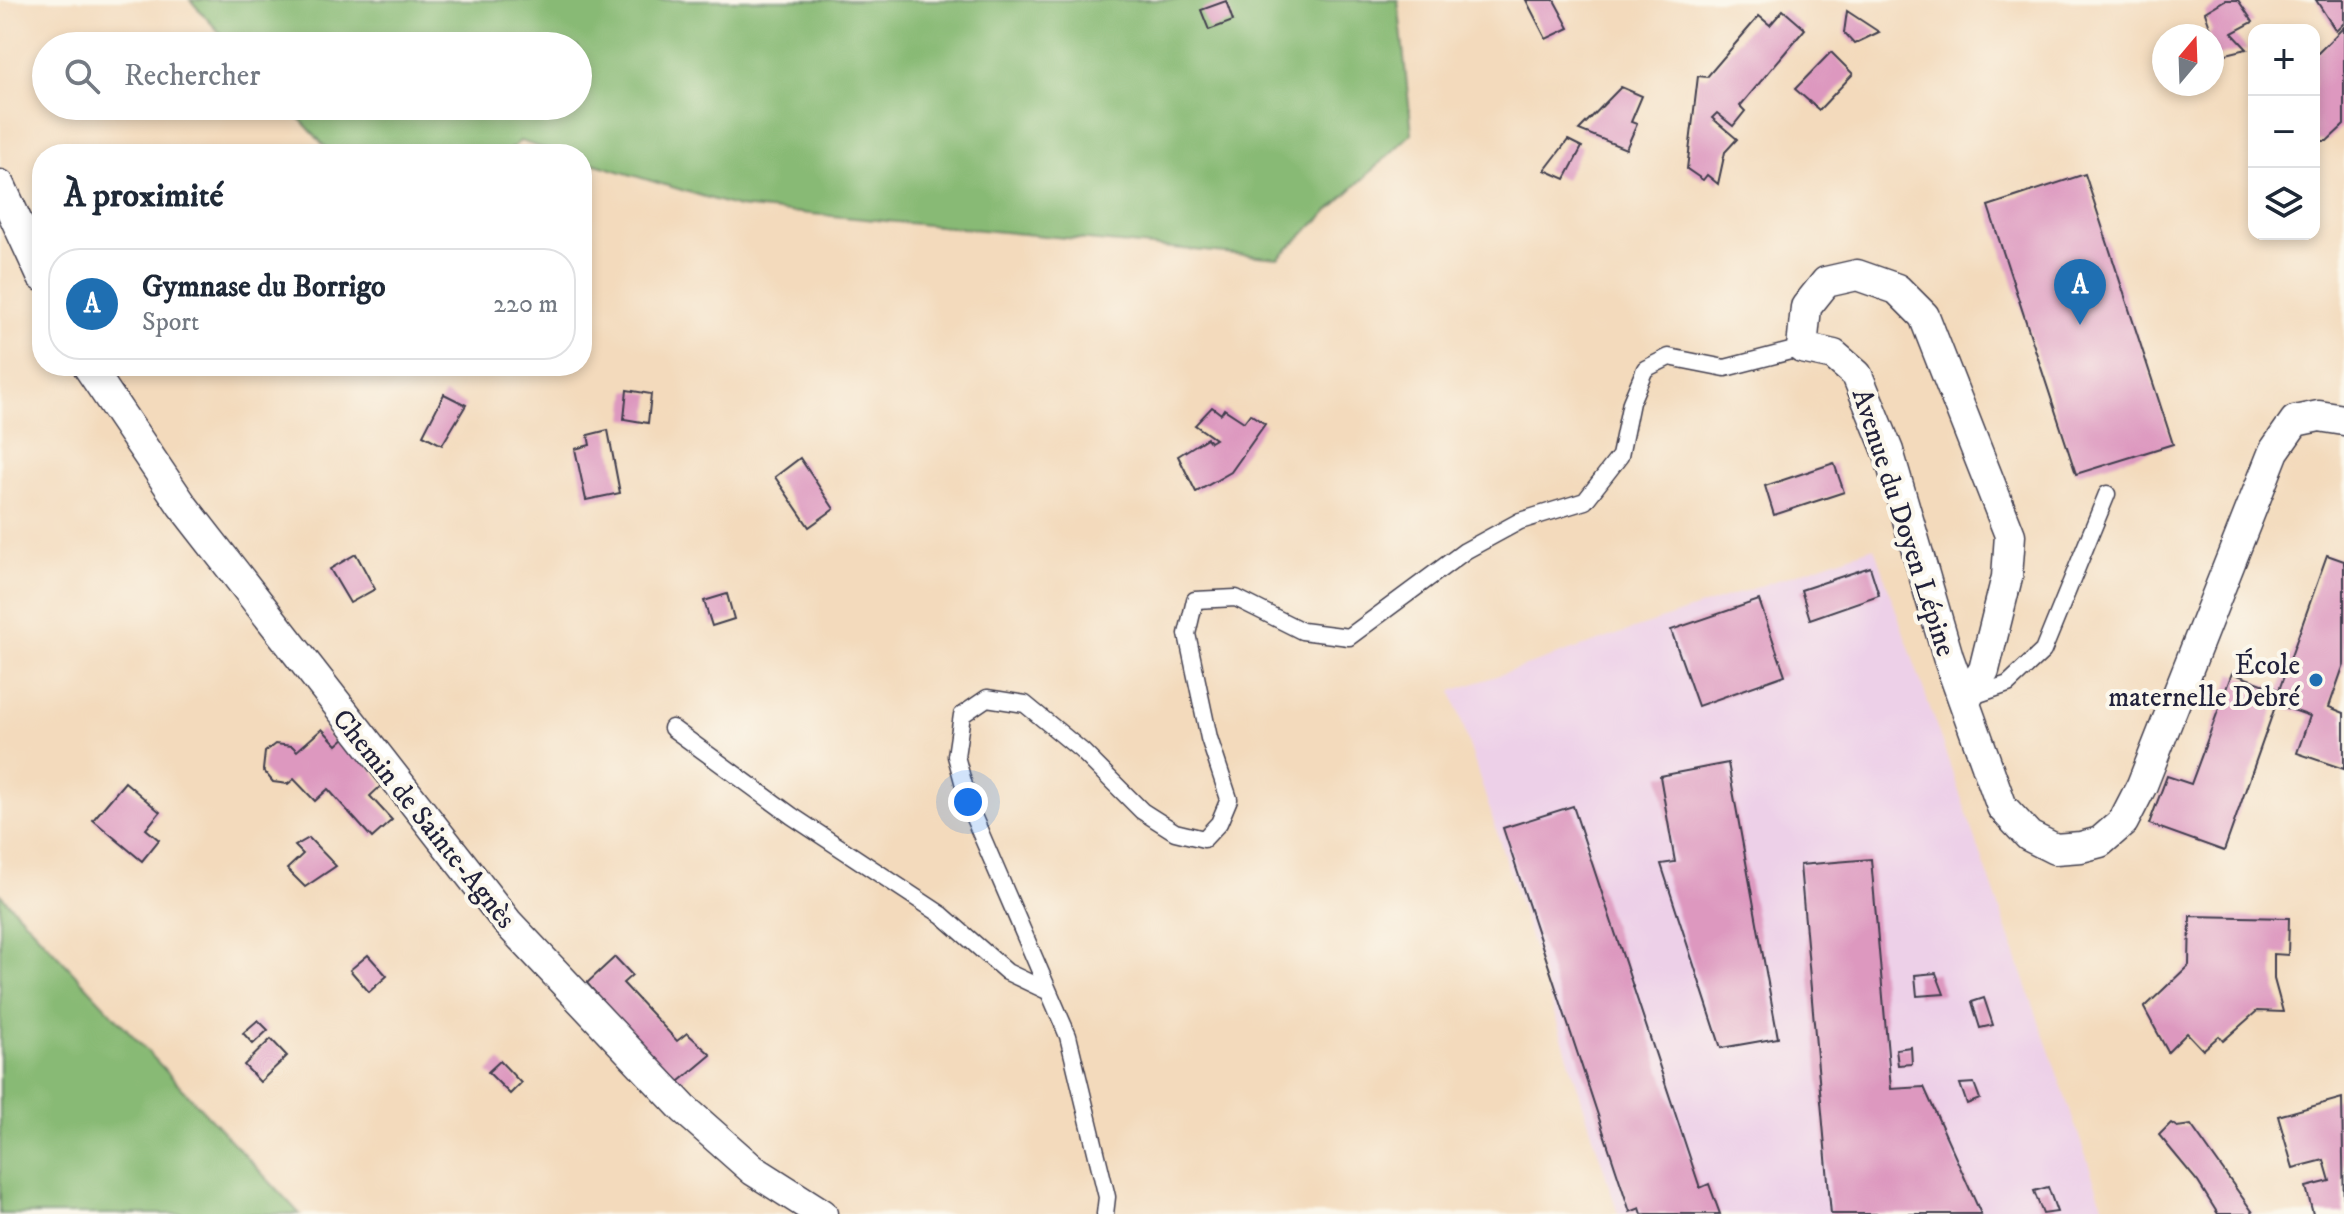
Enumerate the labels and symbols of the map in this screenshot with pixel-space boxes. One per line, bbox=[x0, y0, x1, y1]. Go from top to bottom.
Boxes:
north arrow bbox=[2152, 24, 2224, 96]
pin: A bbox=[2054, 259, 2106, 325]
street label: Avenue du Doyen Lépine bbox=[1844, 384, 1963, 661]
place label: École maternelle Debré bbox=[2108, 648, 2300, 715]
marker: École maternelle Debré bbox=[2307, 671, 2325, 689]
street label: Chemin de Sainte-Agnès bbox=[325, 702, 523, 936]
your location bbox=[948, 782, 988, 822]

